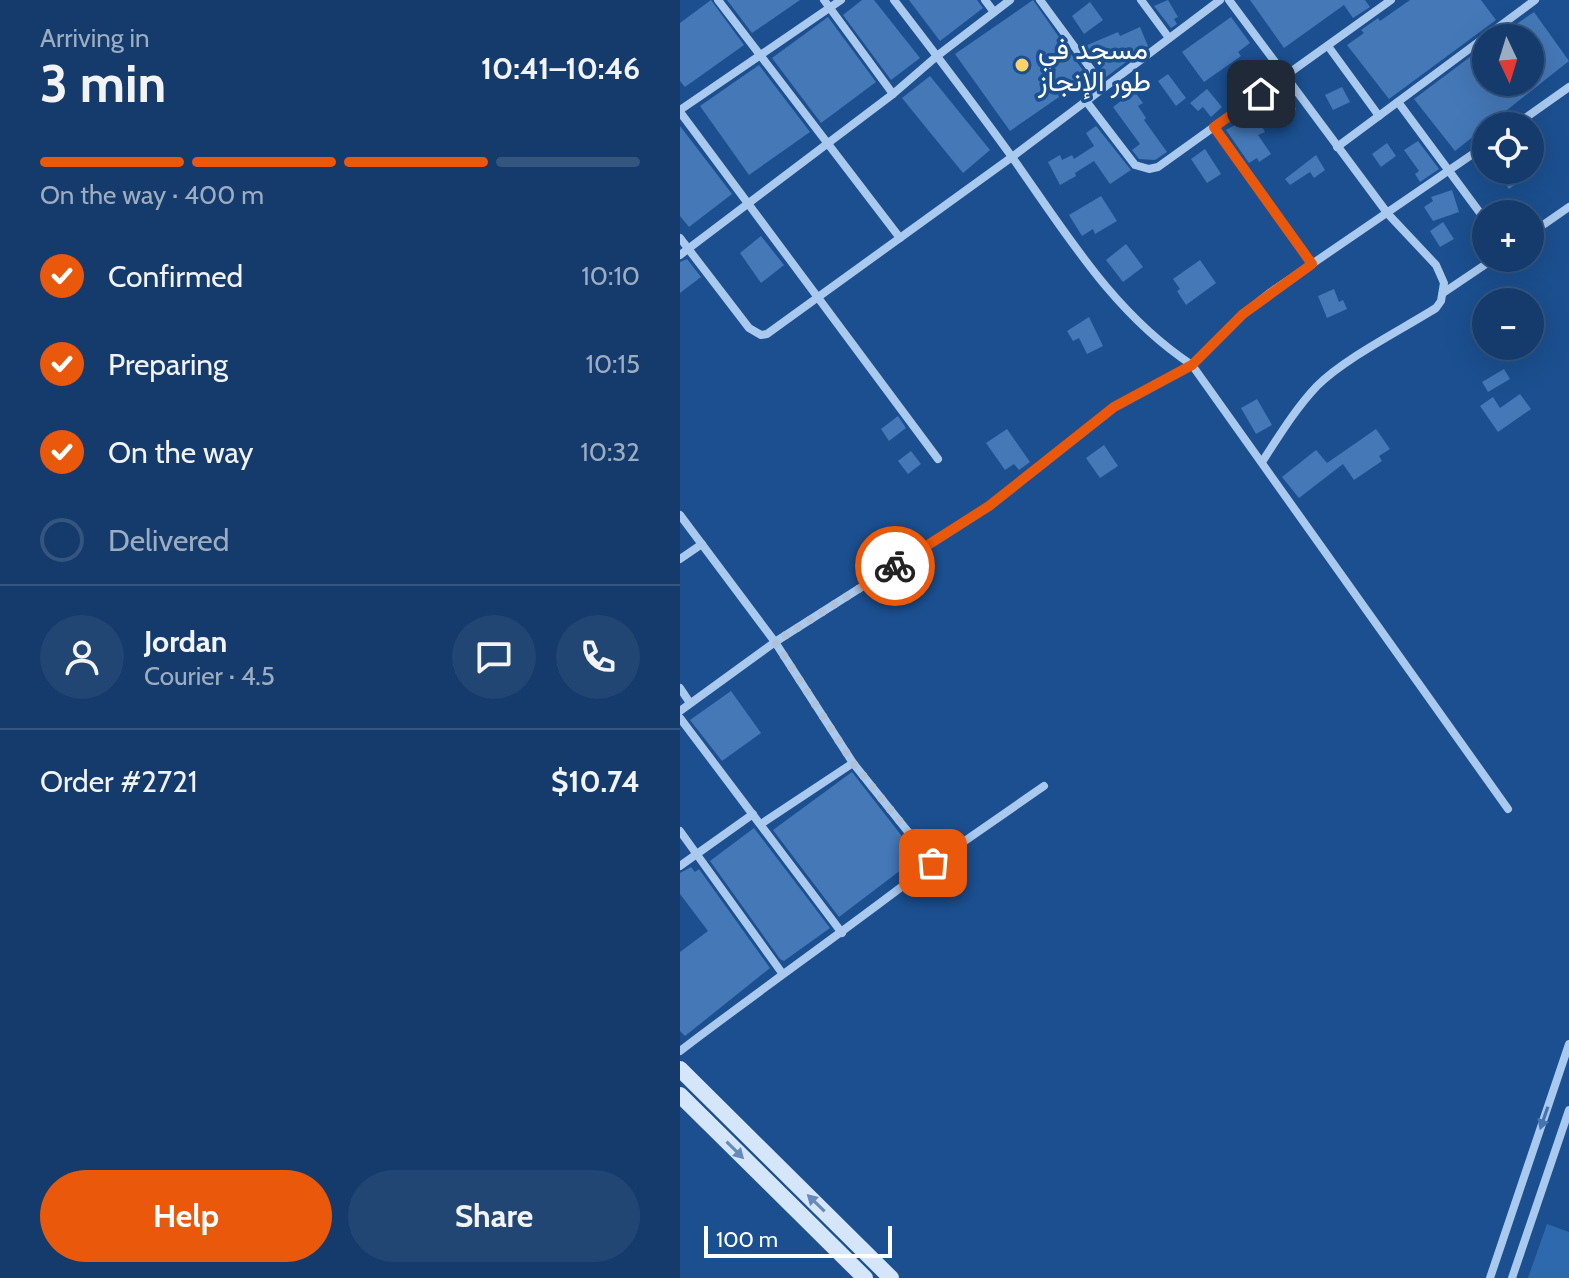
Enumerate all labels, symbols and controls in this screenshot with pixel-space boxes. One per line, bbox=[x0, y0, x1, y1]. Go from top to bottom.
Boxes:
text: Arriving in bbox=[40, 22, 150, 54]
north arrow bbox=[1472, 24, 1544, 96]
map controls bbox=[1472, 24, 1544, 360]
place label: مسجد في طور الإنجاز bbox=[1037, 32, 1151, 100]
text: 10:41–10:46 bbox=[481, 50, 640, 87]
text: 3 min bbox=[40, 52, 166, 115]
marker: مسجد في طور الإنجاز bbox=[1013, 56, 1031, 74]
pin bbox=[1227, 60, 1295, 128]
icon: home bbox=[1239, 72, 1283, 116]
button: locate bbox=[1472, 112, 1544, 184]
text: On the way · 400 m bbox=[40, 179, 264, 211]
button: + bbox=[1472, 200, 1544, 272]
icon: check bbox=[40, 254, 84, 298]
text: Confirmed bbox=[108, 258, 243, 295]
text: 10:10 bbox=[581, 260, 640, 292]
button: − bbox=[1472, 288, 1544, 360]
icon: check bbox=[40, 342, 84, 386]
text: Preparing bbox=[108, 346, 228, 383]
text: 10:15 bbox=[585, 348, 640, 380]
icon: check bbox=[40, 430, 84, 474]
text: On the way bbox=[108, 434, 253, 471]
text: 10:32 bbox=[580, 436, 640, 468]
text: Delivered bbox=[108, 522, 229, 559]
courier bbox=[855, 526, 935, 606]
icon: bike bbox=[873, 544, 917, 588]
button: person bbox=[40, 615, 124, 699]
button: chat bbox=[452, 615, 536, 699]
button: phone bbox=[556, 615, 640, 699]
text: Jordan bbox=[144, 623, 227, 660]
text: Courier · 4.5 bbox=[144, 660, 275, 692]
text: Order #2721 bbox=[40, 763, 198, 800]
text: $10.74 bbox=[551, 763, 640, 800]
pin bbox=[899, 829, 967, 897]
icon: bag bbox=[911, 841, 955, 885]
one-way arrow bbox=[1537, 1106, 1549, 1130]
one-way arrow bbox=[725, 1140, 744, 1159]
button: Help bbox=[40, 1170, 332, 1262]
button: Share bbox=[348, 1170, 640, 1262]
one-way arrow bbox=[807, 1194, 826, 1213]
scale bar bbox=[704, 1222, 892, 1258]
text: 100 m bbox=[716, 1226, 778, 1253]

